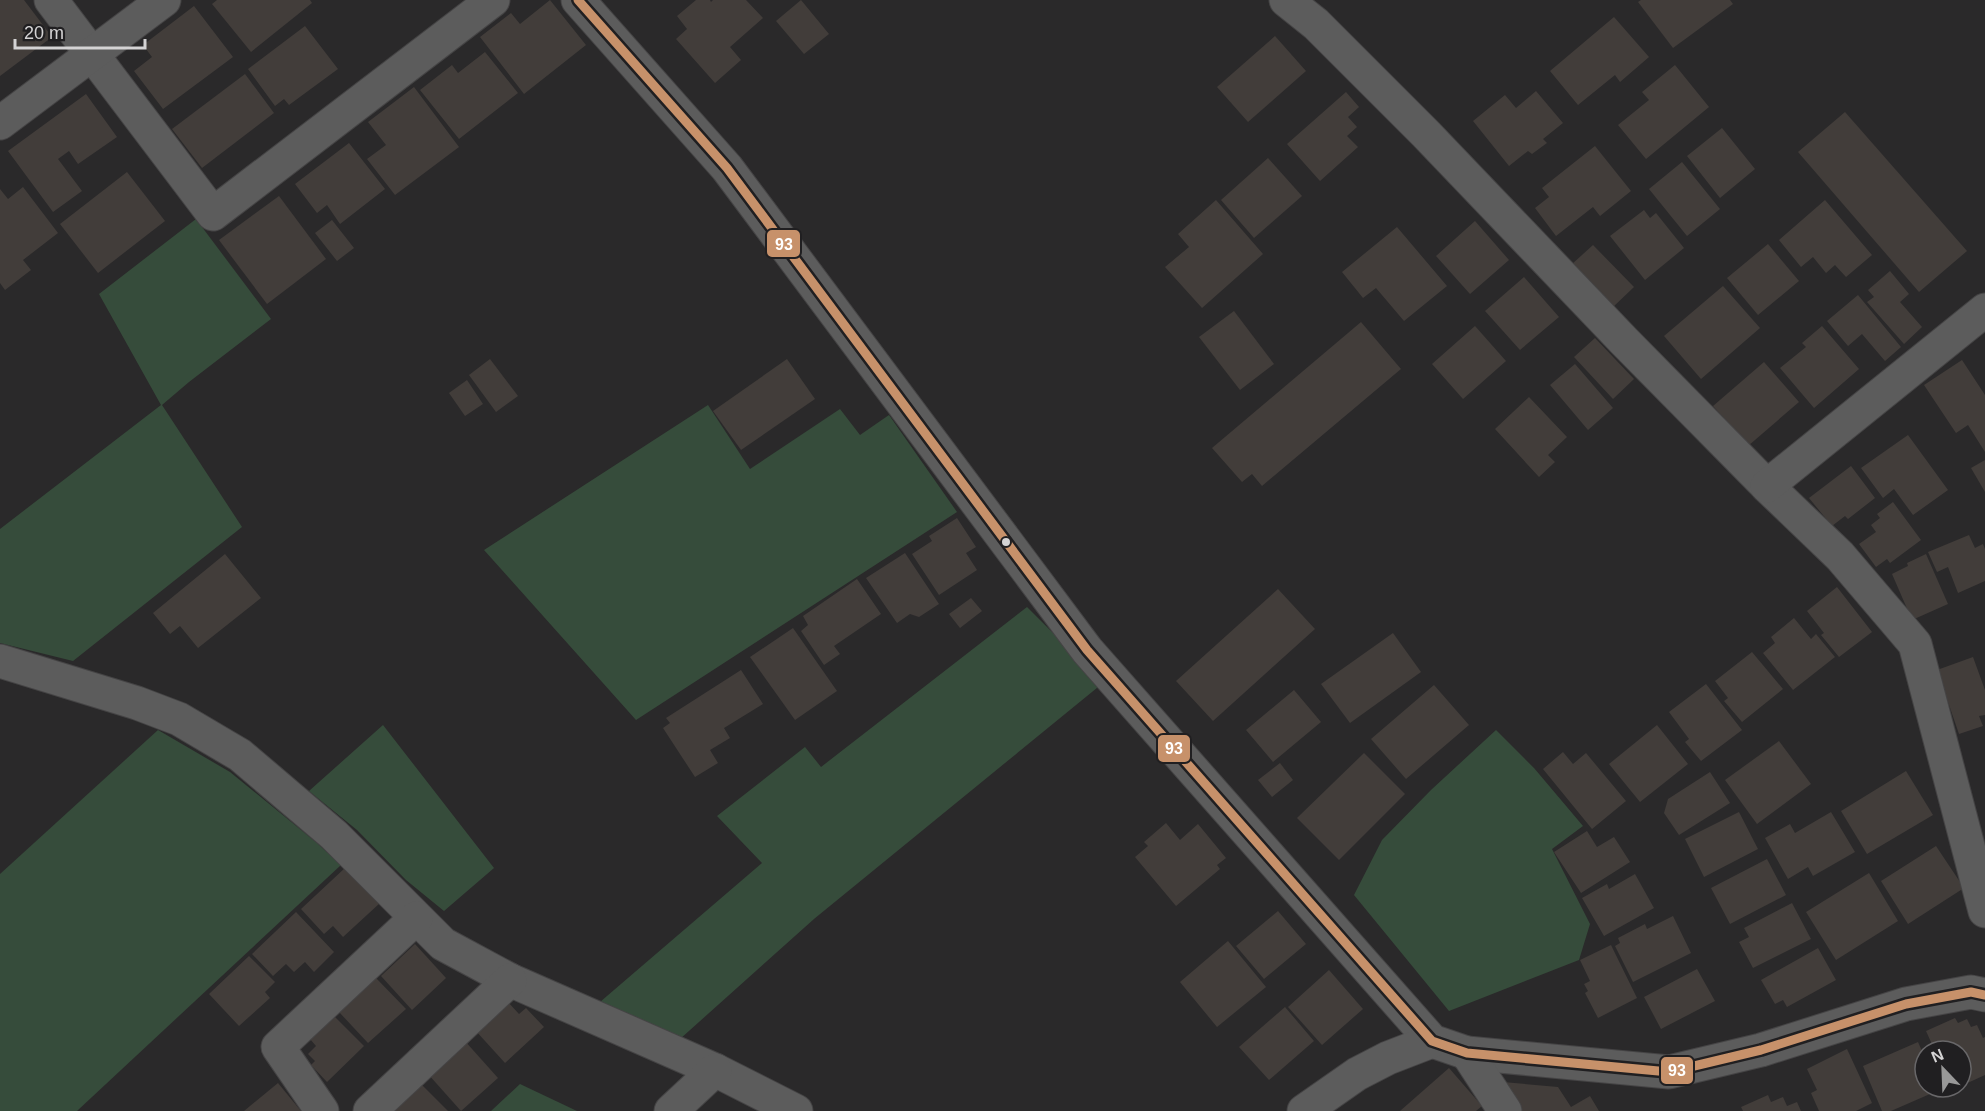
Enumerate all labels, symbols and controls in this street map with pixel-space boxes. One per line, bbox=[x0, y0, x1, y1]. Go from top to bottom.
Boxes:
scale bar bbox=[15, 12, 146, 50]
text: 20 m bbox=[24, 23, 64, 43]
line badge: 93 bbox=[766, 229, 801, 258]
text: 93 bbox=[775, 236, 793, 253]
unlabelled marker bbox=[1000, 536, 1012, 548]
line badge: 93 bbox=[1157, 734, 1191, 763]
text: 93 bbox=[1165, 740, 1183, 757]
north arrow bbox=[1913, 1039, 1973, 1099]
text: N bbox=[1929, 1046, 1946, 1066]
line badge: 93 bbox=[1660, 1056, 1694, 1085]
text: 93 bbox=[1668, 1062, 1686, 1079]

